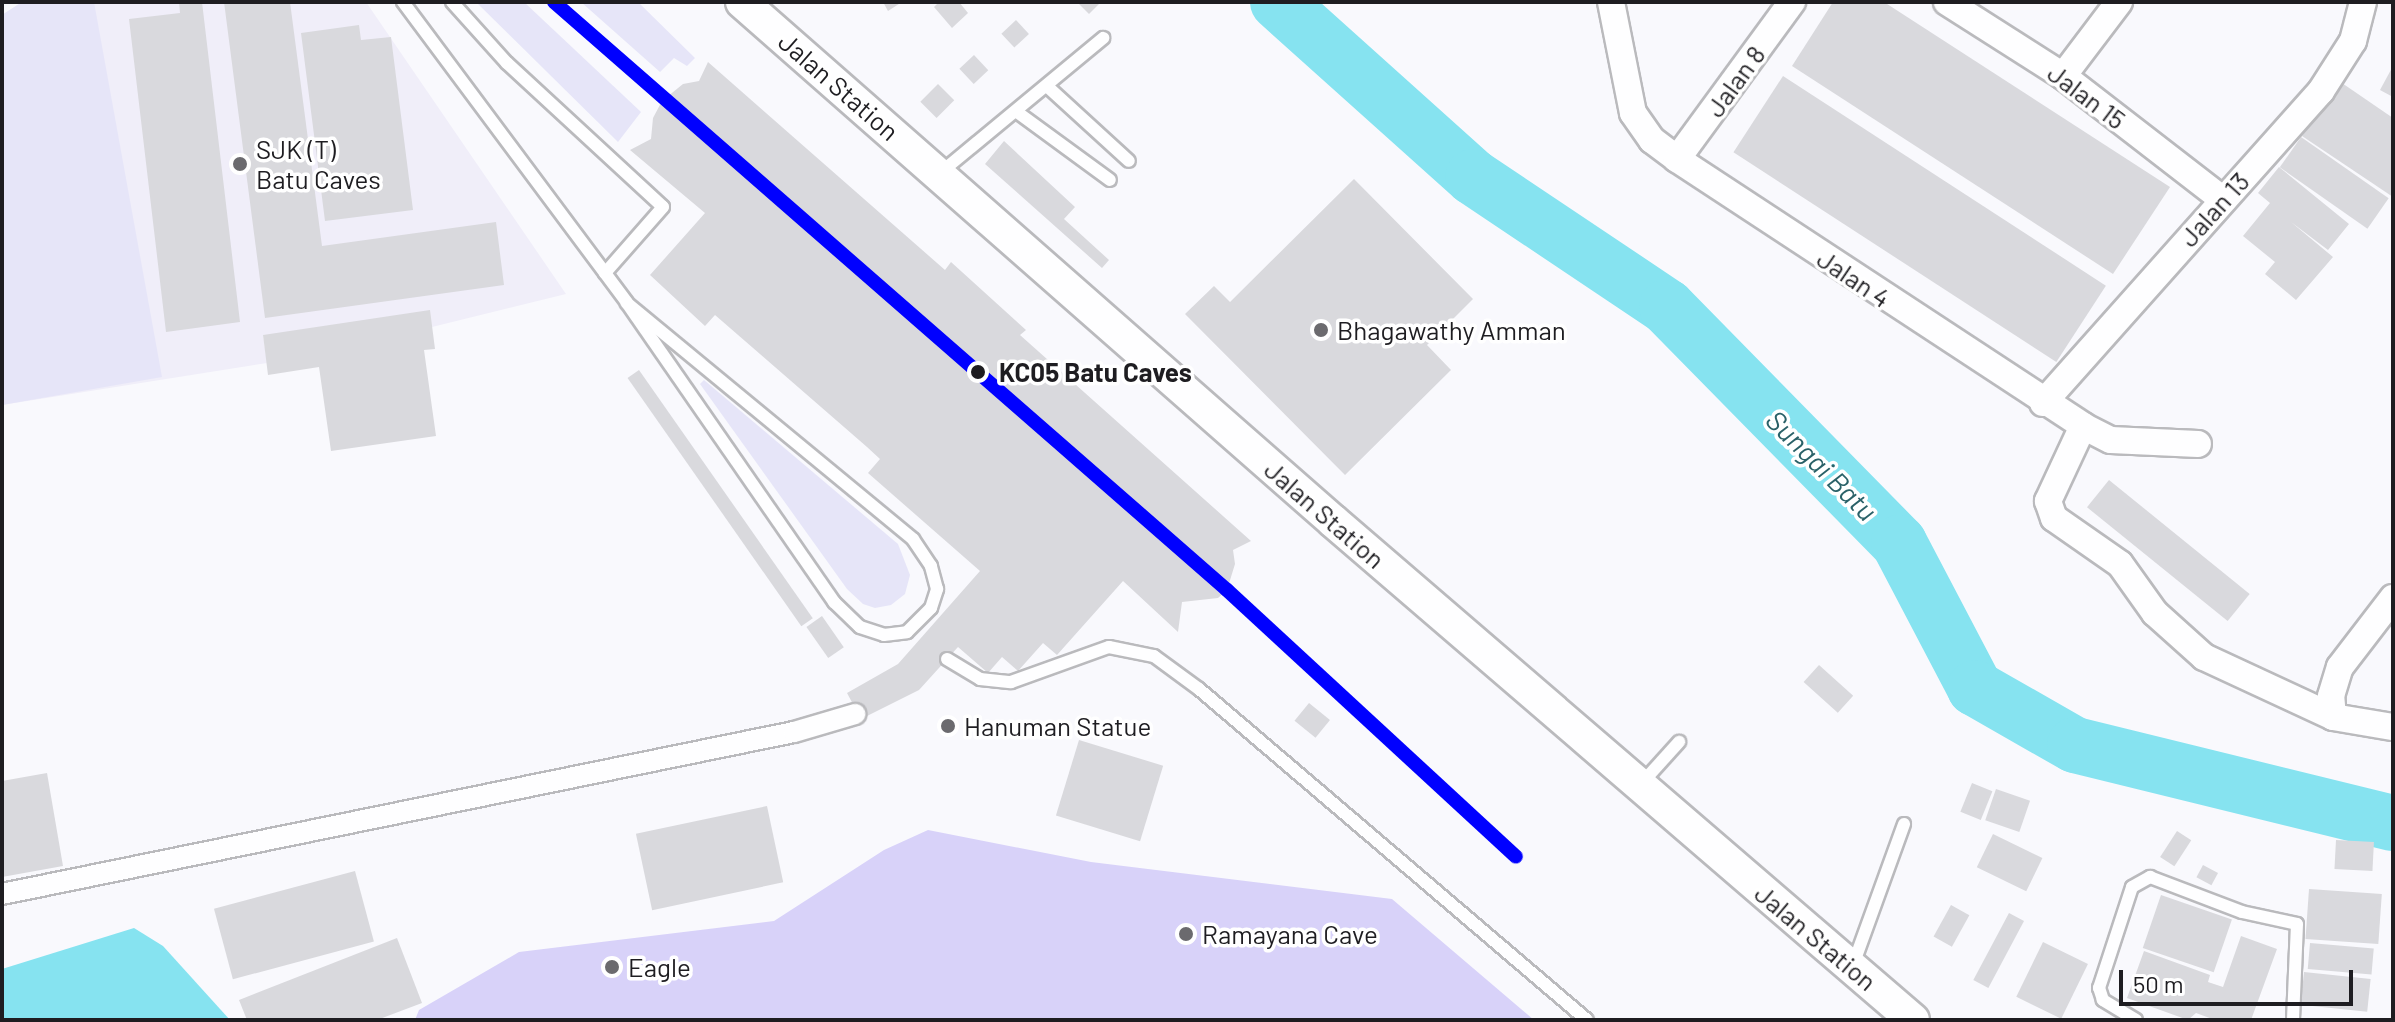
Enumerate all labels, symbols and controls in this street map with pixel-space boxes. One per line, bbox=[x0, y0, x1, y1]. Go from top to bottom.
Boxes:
street label: Jalan Station bbox=[773, 25, 905, 147]
street label: Jalan 8 bbox=[1699, 39, 1771, 123]
street label: Jalan 15 bbox=[2042, 57, 2132, 135]
place label: SJK (T) Batu Caves bbox=[256, 133, 381, 194]
marker: SJK (T) Batu Caves bbox=[231, 155, 249, 173]
street label: Jalan 13 bbox=[2173, 165, 2255, 253]
street label: Jalan 4 bbox=[1812, 242, 1896, 314]
place label: Bhagawathy Amman bbox=[1337, 314, 1566, 346]
marker: Bhagawathy Amman bbox=[1312, 321, 1330, 339]
place label: KC05 Batu Caves bbox=[999, 356, 1192, 388]
marker: KC05 Batu Caves bbox=[964, 358, 992, 386]
water label: Sungai Batu bbox=[1760, 403, 1884, 527]
street label: Jalan Station bbox=[1259, 453, 1391, 575]
place label: Hanuman Statue bbox=[964, 710, 1151, 742]
marker: Hanuman Statue bbox=[939, 717, 957, 735]
street label: Jalan Station bbox=[1749, 877, 1883, 997]
place label: Ramayana Cave bbox=[1202, 918, 1378, 950]
marker: Ramayana Cave bbox=[1177, 925, 1195, 943]
place label: Eagle bbox=[628, 951, 691, 983]
scale bar bbox=[2123, 954, 2357, 1004]
marker: Eagle bbox=[603, 958, 621, 976]
text: 50 m bbox=[2133, 969, 2184, 998]

